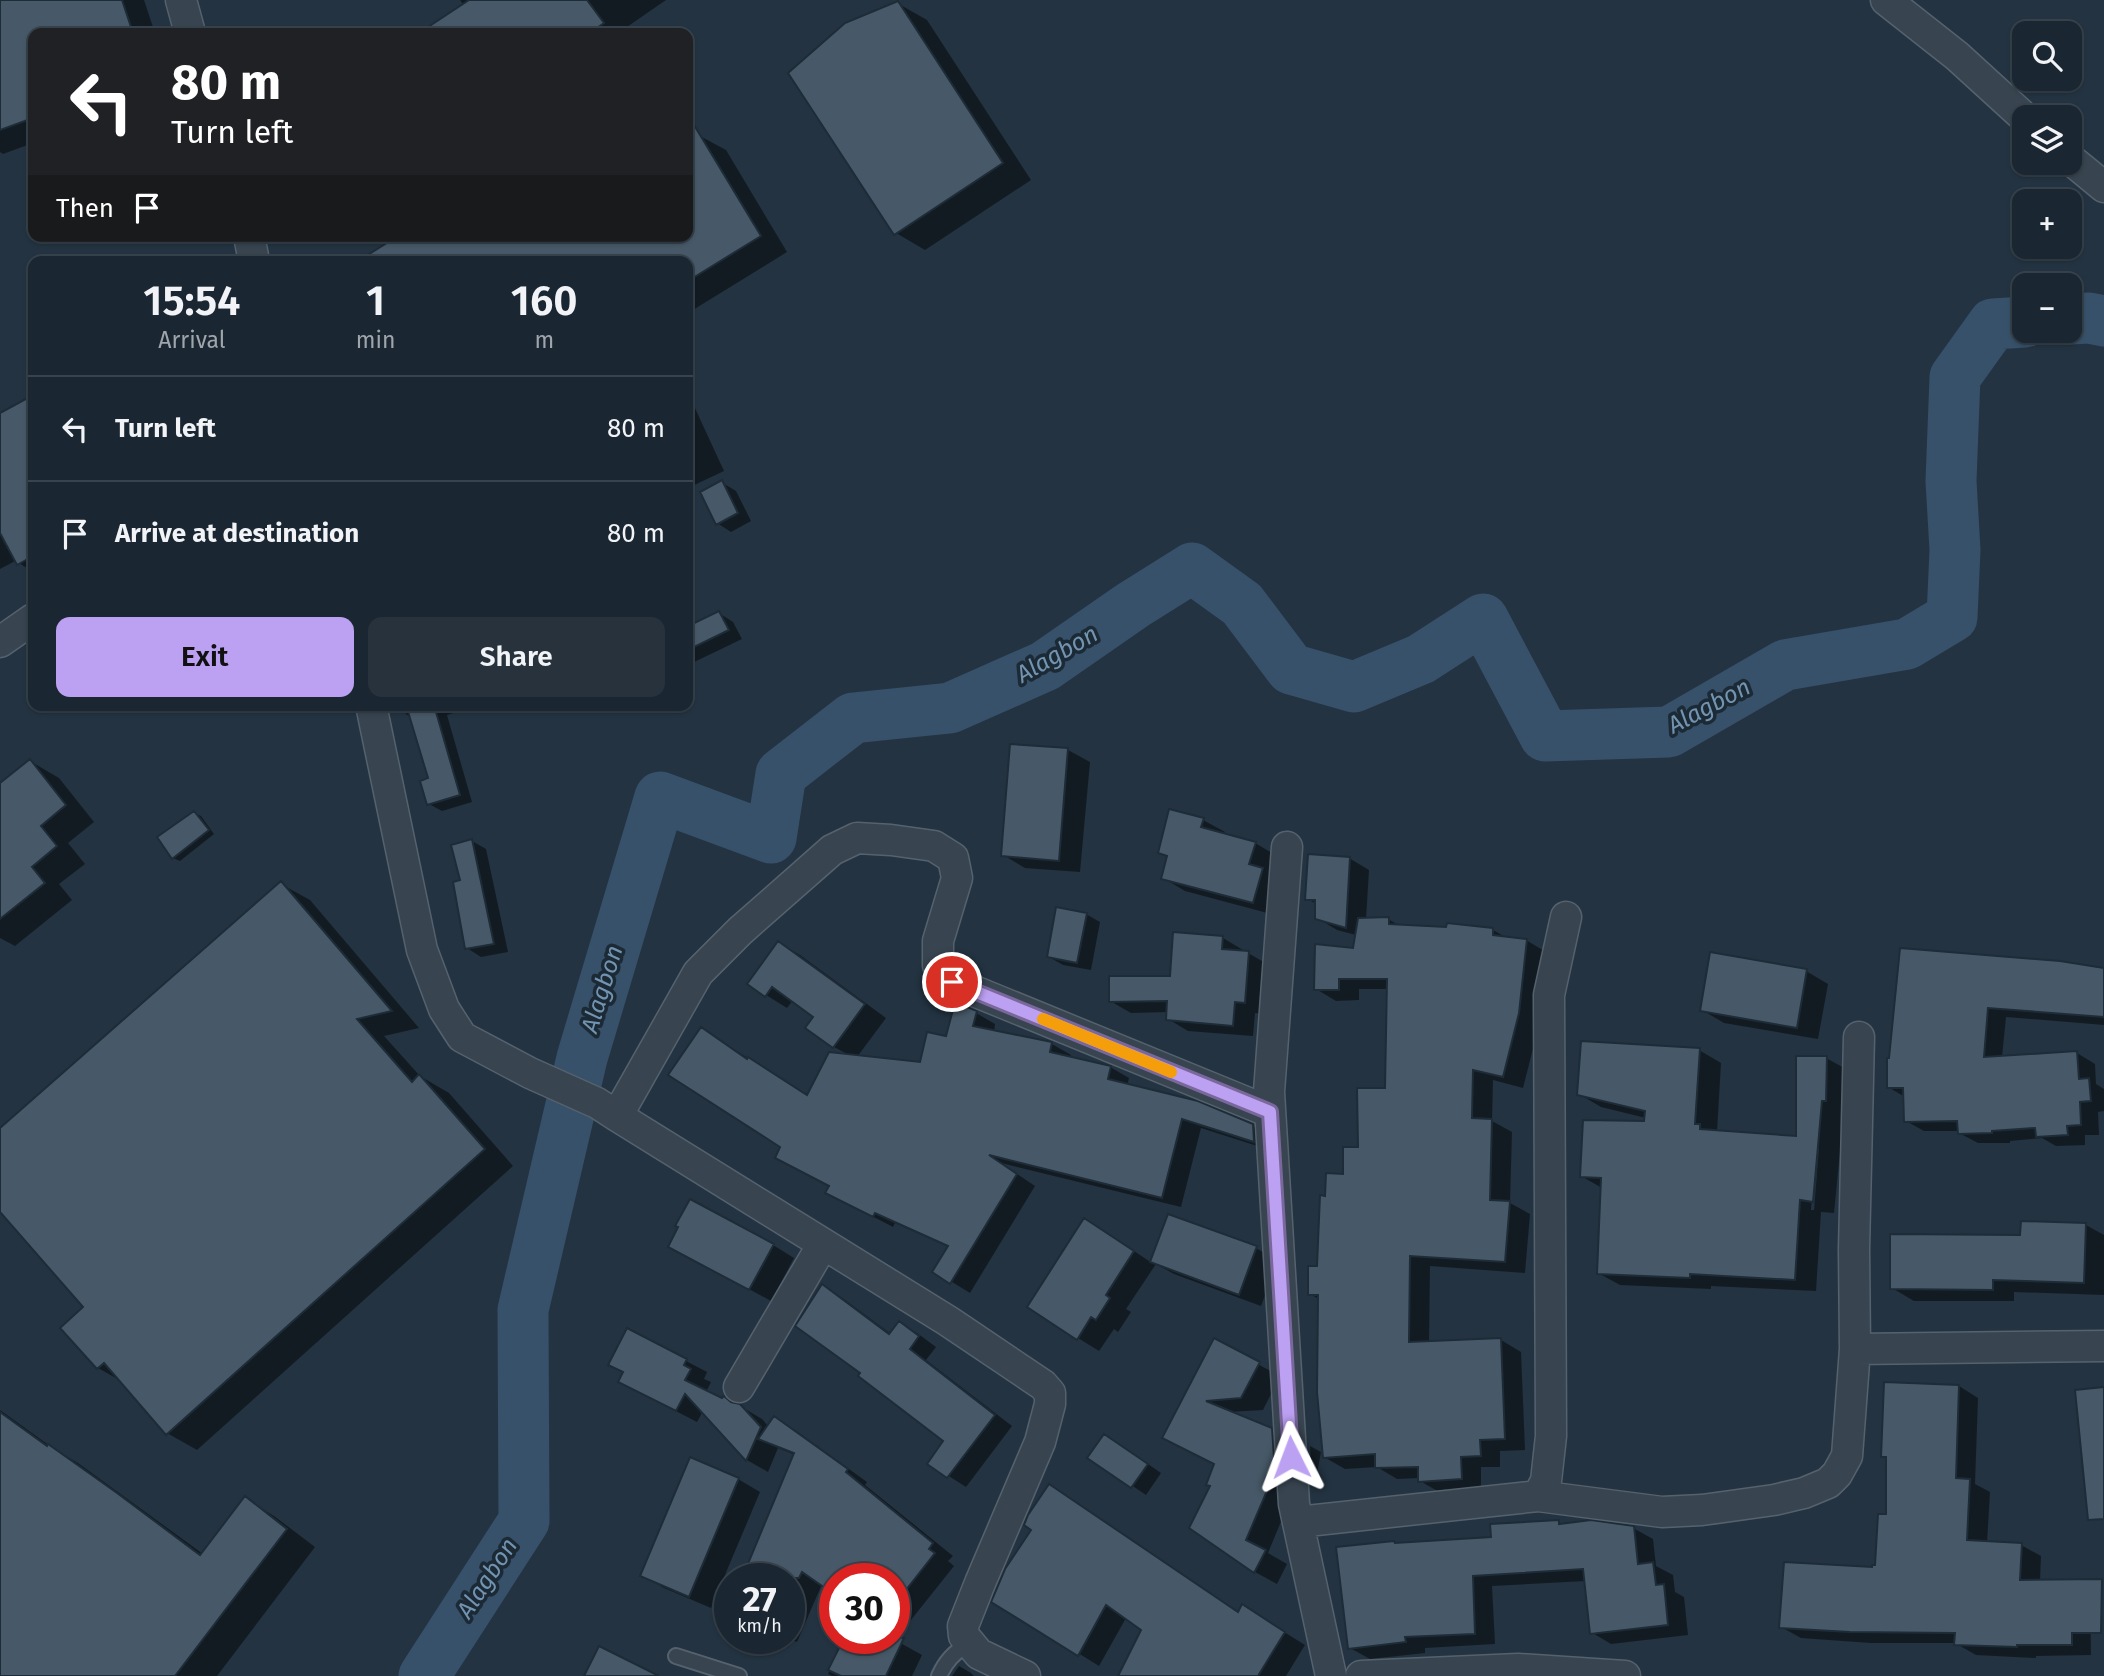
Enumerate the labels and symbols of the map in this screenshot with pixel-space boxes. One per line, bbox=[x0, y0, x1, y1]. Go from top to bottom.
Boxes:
water label: Alagbon bbox=[1010, 619, 1103, 689]
water label: Alagbon bbox=[1662, 673, 1755, 740]
water label: Alagbon bbox=[575, 942, 628, 1037]
pin bbox=[922, 952, 982, 1012]
position arrow bbox=[1254, 1420, 1328, 1494]
water label: Alagbon bbox=[450, 1533, 523, 1624]
speed limit sign: 30 bbox=[819, 1563, 910, 1654]

